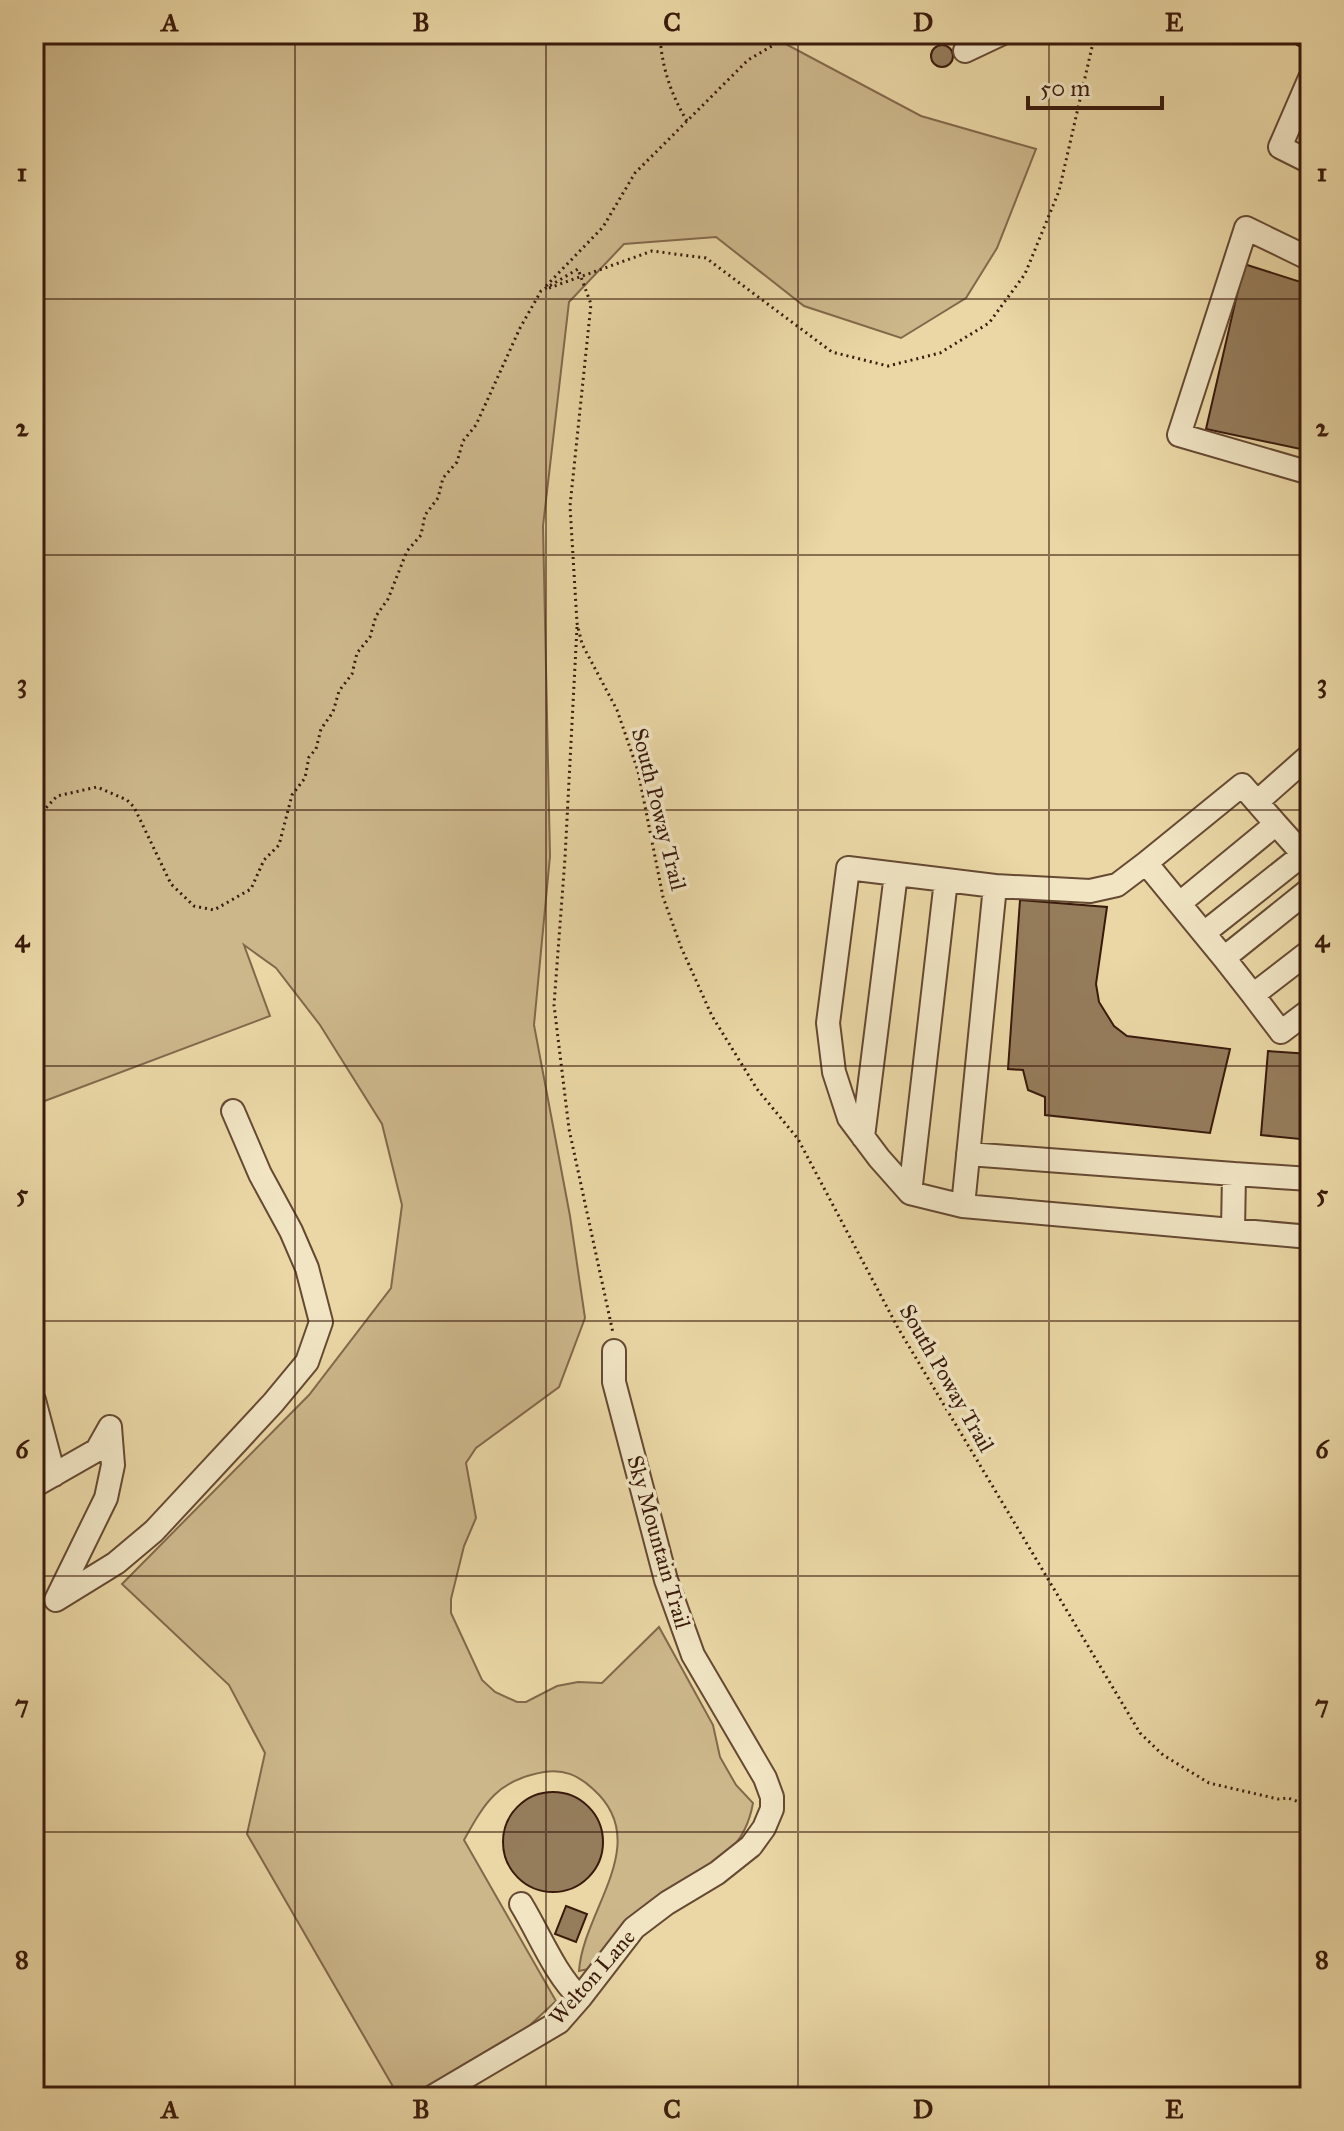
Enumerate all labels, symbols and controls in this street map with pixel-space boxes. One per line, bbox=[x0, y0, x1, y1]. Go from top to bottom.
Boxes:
text: A bbox=[159, 6, 179, 38]
text: B bbox=[412, 6, 430, 38]
text: C bbox=[663, 6, 681, 38]
text: D bbox=[913, 6, 933, 38]
text: E bbox=[1165, 6, 1184, 38]
scale bar bbox=[1028, 60, 1162, 110]
text: 50 m bbox=[1040, 73, 1090, 103]
text: 1 bbox=[17, 156, 27, 188]
text: 1 bbox=[1317, 156, 1327, 188]
text: 2 bbox=[16, 411, 30, 443]
text: 2 bbox=[1316, 411, 1330, 443]
text: 3 bbox=[17, 667, 27, 699]
text: 3 bbox=[1317, 667, 1327, 699]
street label: South Poway Trail bbox=[626, 725, 692, 893]
text: 4 bbox=[15, 922, 31, 954]
text: 4 bbox=[1315, 922, 1331, 954]
text: 5 bbox=[16, 1177, 29, 1209]
text: 5 bbox=[1316, 1177, 1329, 1209]
street label: South Poway Trail bbox=[894, 1299, 1000, 1457]
text: 6 bbox=[15, 1433, 30, 1465]
text: 6 bbox=[1315, 1433, 1330, 1465]
street label: Sky Mountain Trail bbox=[621, 1452, 697, 1632]
text: 7 bbox=[15, 1688, 29, 1720]
text: 7 bbox=[1315, 1688, 1329, 1720]
street label: Welton Lane bbox=[543, 1924, 641, 2030]
text: 8 bbox=[15, 1943, 29, 1975]
text: 8 bbox=[1315, 1943, 1329, 1975]
text: A bbox=[159, 2093, 179, 2125]
text: B bbox=[412, 2093, 430, 2125]
text: C bbox=[663, 2093, 681, 2125]
text: D bbox=[913, 2093, 933, 2125]
text: E bbox=[1165, 2093, 1184, 2125]

